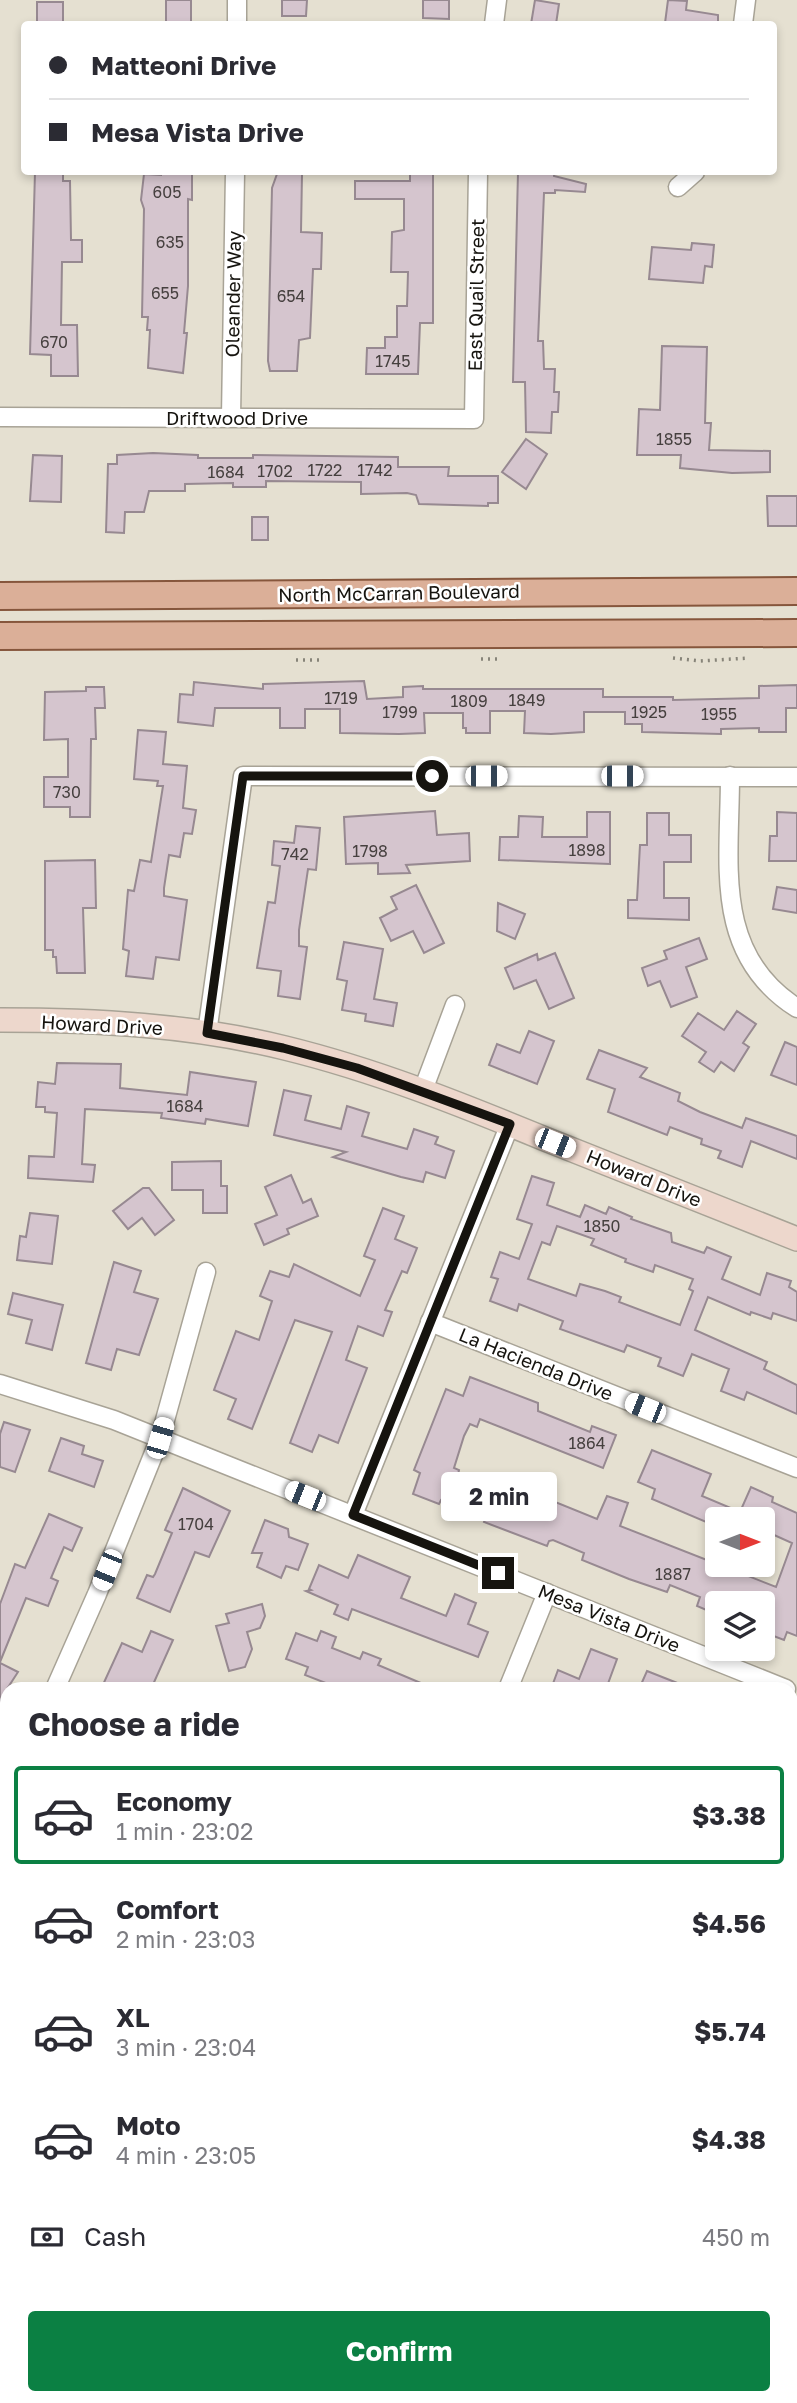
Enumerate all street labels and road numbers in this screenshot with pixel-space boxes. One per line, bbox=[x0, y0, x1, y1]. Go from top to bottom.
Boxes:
street label: East Quail Street bbox=[463, 218, 488, 372]
street label: Oleander Way bbox=[220, 230, 245, 358]
street label: Driftwood Drive bbox=[166, 406, 308, 429]
street label: North McCarran Boulevard bbox=[278, 579, 520, 606]
street label: Howard Drive bbox=[40, 1010, 164, 1039]
street label: Howard Drive bbox=[583, 1144, 705, 1211]
street label: La Hacienda Drive bbox=[456, 1322, 617, 1405]
street label: Mesa Vista Drive bbox=[535, 1579, 683, 1656]

